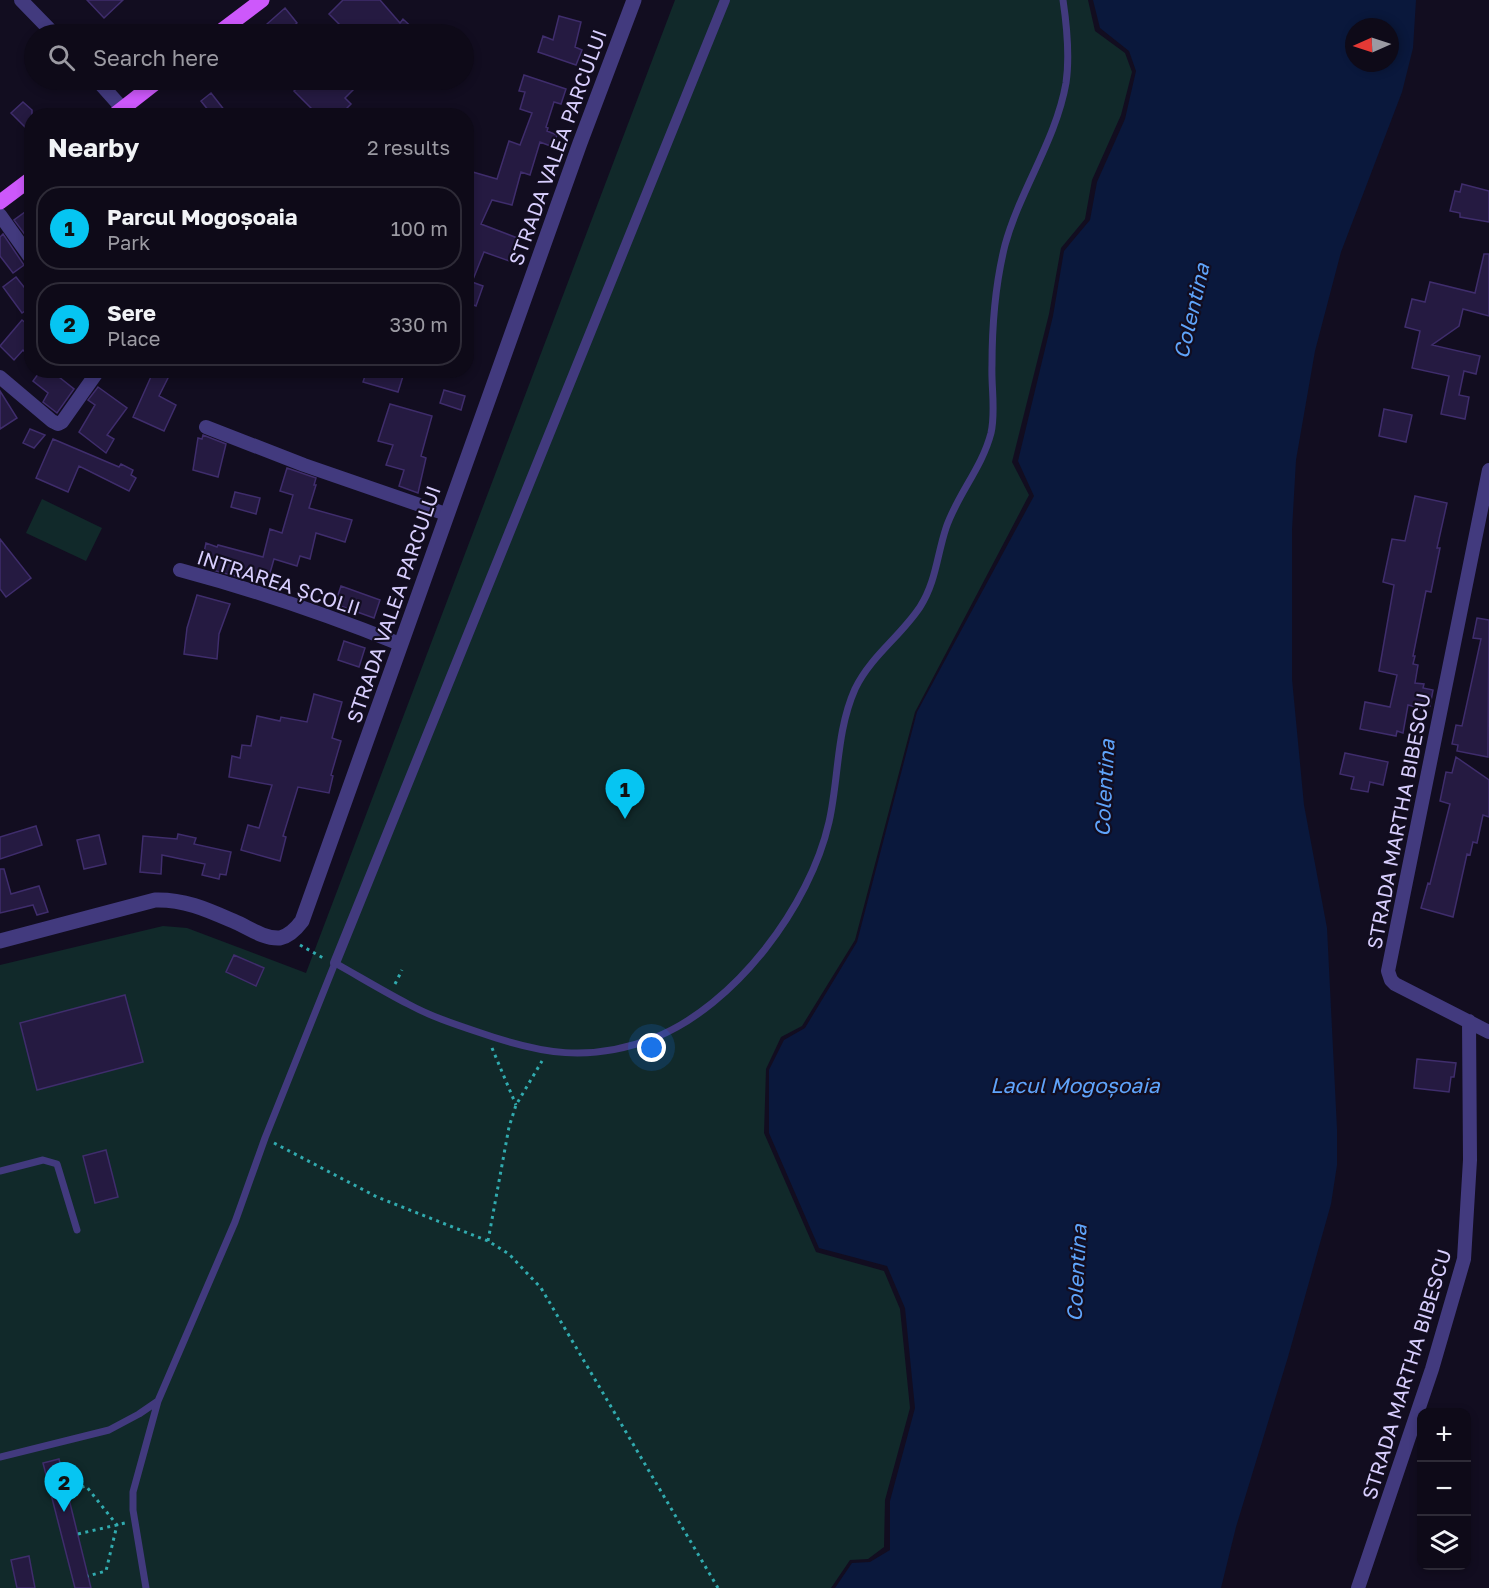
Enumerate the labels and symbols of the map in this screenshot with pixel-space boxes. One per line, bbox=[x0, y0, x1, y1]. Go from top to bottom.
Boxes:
north arrow bbox=[1345, 18, 1399, 72]
street label: STRADA VALEA PARCULUI bbox=[503, 26, 611, 268]
water label: Colentina bbox=[1167, 260, 1215, 361]
street label: STRADA VALEA PARCULUI bbox=[341, 482, 445, 726]
street label: INTRAREA ȘCOLII bbox=[194, 544, 364, 621]
street label: STRADA MARTHA BIBESCU bbox=[1361, 691, 1435, 951]
water label: Colentina bbox=[1088, 738, 1120, 837]
pin: 1 bbox=[606, 770, 644, 819]
your location bbox=[637, 1033, 666, 1062]
water label: Lacul Mogoșoaia bbox=[990, 1072, 1161, 1098]
water label: Colentina bbox=[1060, 1223, 1092, 1322]
street label: STRADA MARTHA BIBESCU bbox=[1356, 1246, 1456, 1502]
pin: 2 bbox=[44, 1462, 84, 1512]

